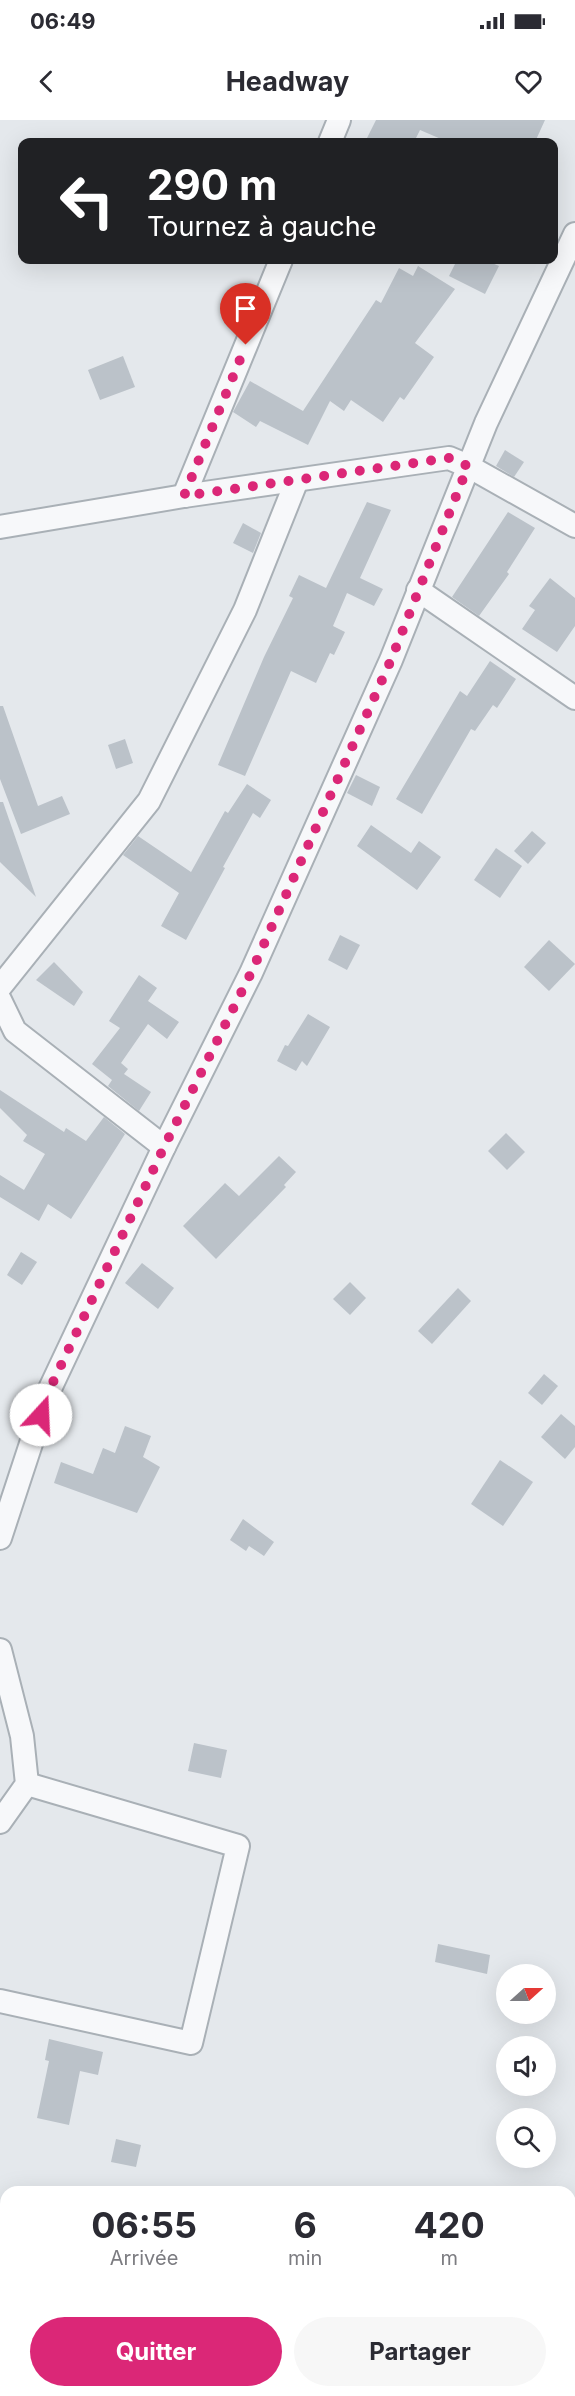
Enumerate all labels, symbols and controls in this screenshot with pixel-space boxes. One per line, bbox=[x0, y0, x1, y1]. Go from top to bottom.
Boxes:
text: 06:49 bbox=[30, 8, 96, 34]
icon: back bbox=[30, 65, 63, 98]
text: Headway bbox=[226, 65, 349, 98]
icon: heart bbox=[512, 65, 545, 98]
text: 290 m bbox=[147, 159, 277, 210]
icon: left bbox=[48, 162, 126, 240]
text: Tournez à gauche bbox=[147, 210, 376, 243]
pin bbox=[220, 283, 271, 345]
icon: arrive bbox=[229, 292, 262, 325]
position arrow bbox=[9, 1383, 73, 1447]
north arrow bbox=[496, 1964, 556, 2024]
map controls bbox=[496, 1964, 556, 2168]
button: sound bbox=[496, 2036, 556, 2096]
button: search bbox=[496, 2108, 556, 2168]
text: 06:55 bbox=[91, 2203, 197, 2247]
text: 6 bbox=[294, 2203, 317, 2247]
text: 420 bbox=[414, 2203, 485, 2247]
text: Arrivée bbox=[110, 2246, 178, 2270]
text: min bbox=[288, 2246, 322, 2270]
text: m bbox=[440, 2246, 458, 2270]
button: Quitter bbox=[30, 2317, 282, 2386]
button: Partager bbox=[294, 2317, 546, 2386]

